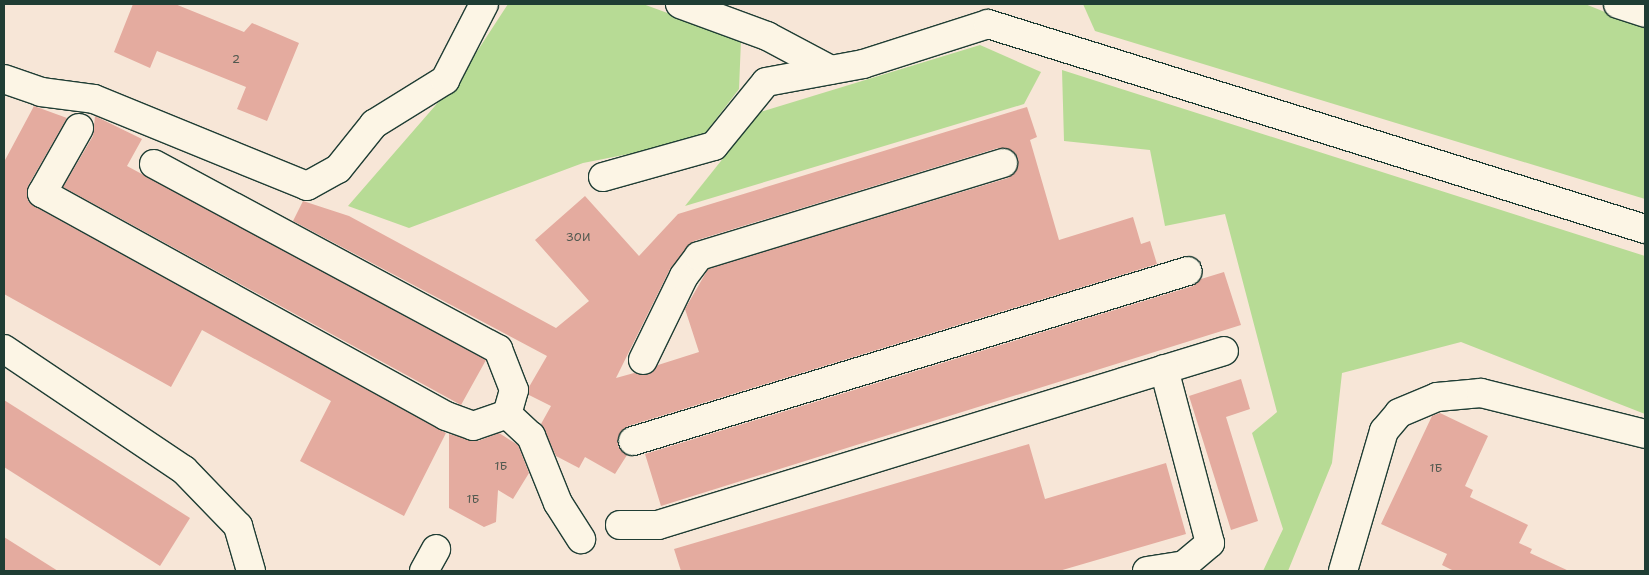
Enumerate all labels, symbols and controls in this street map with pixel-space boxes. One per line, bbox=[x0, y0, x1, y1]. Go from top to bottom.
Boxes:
house number: 2 bbox=[232, 53, 240, 67]
house number: 30И bbox=[565, 231, 591, 245]
house number: 1Б bbox=[495, 460, 507, 474]
house number: 1Б bbox=[1430, 462, 1442, 476]
house number: 1Б bbox=[467, 493, 479, 507]

